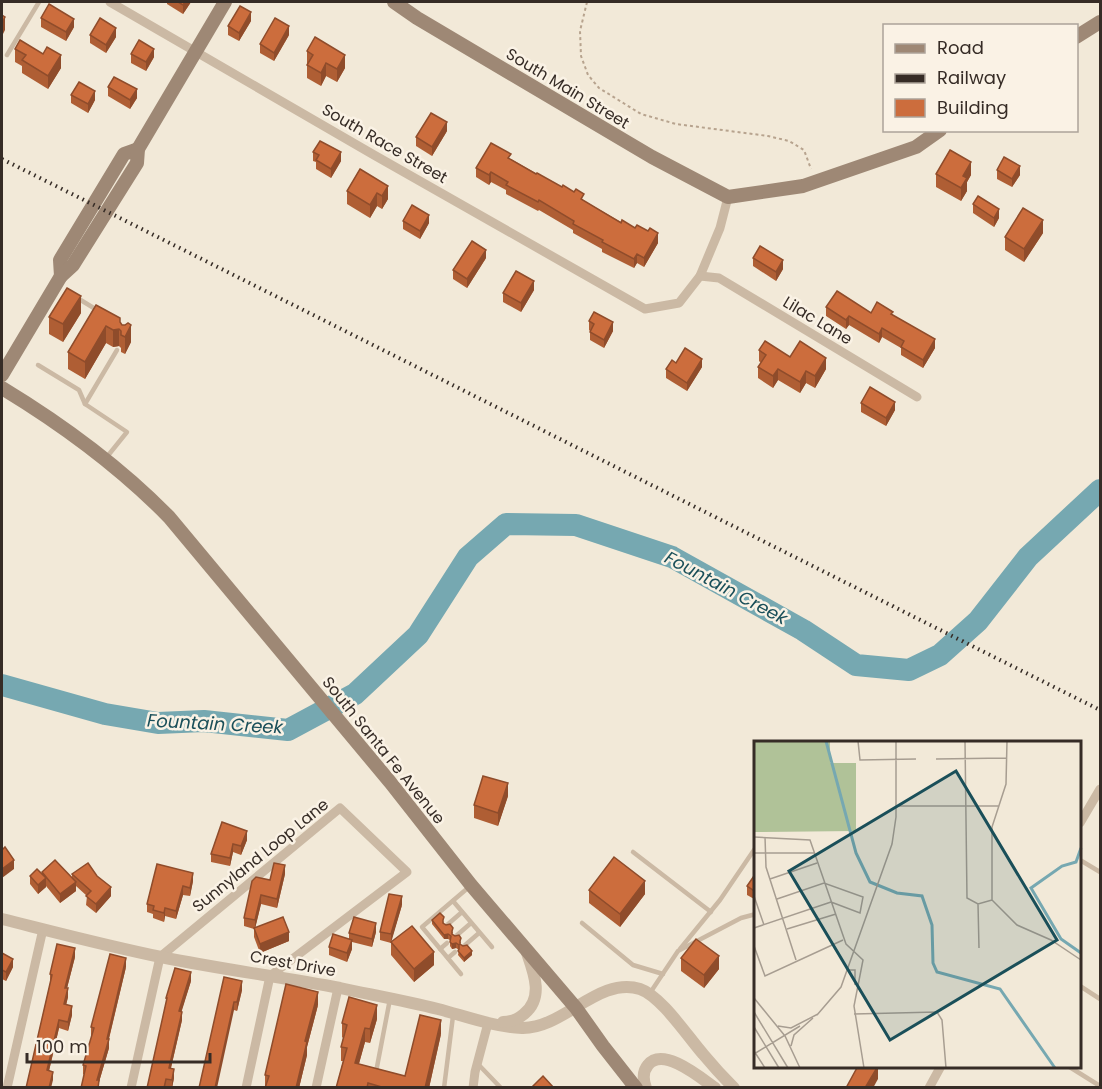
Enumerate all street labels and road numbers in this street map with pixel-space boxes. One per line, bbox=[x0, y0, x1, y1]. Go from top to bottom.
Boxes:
street label: South Main Street bbox=[502, 42, 634, 134]
street label: South Race Street bbox=[318, 98, 452, 189]
street label: Lilac Lane bbox=[779, 291, 857, 350]
street label: South Santa Fe Avenue bbox=[317, 672, 450, 829]
street label: Sunnyland Loop Lane bbox=[187, 793, 333, 918]
street label: Crest Drive bbox=[248, 945, 338, 982]

